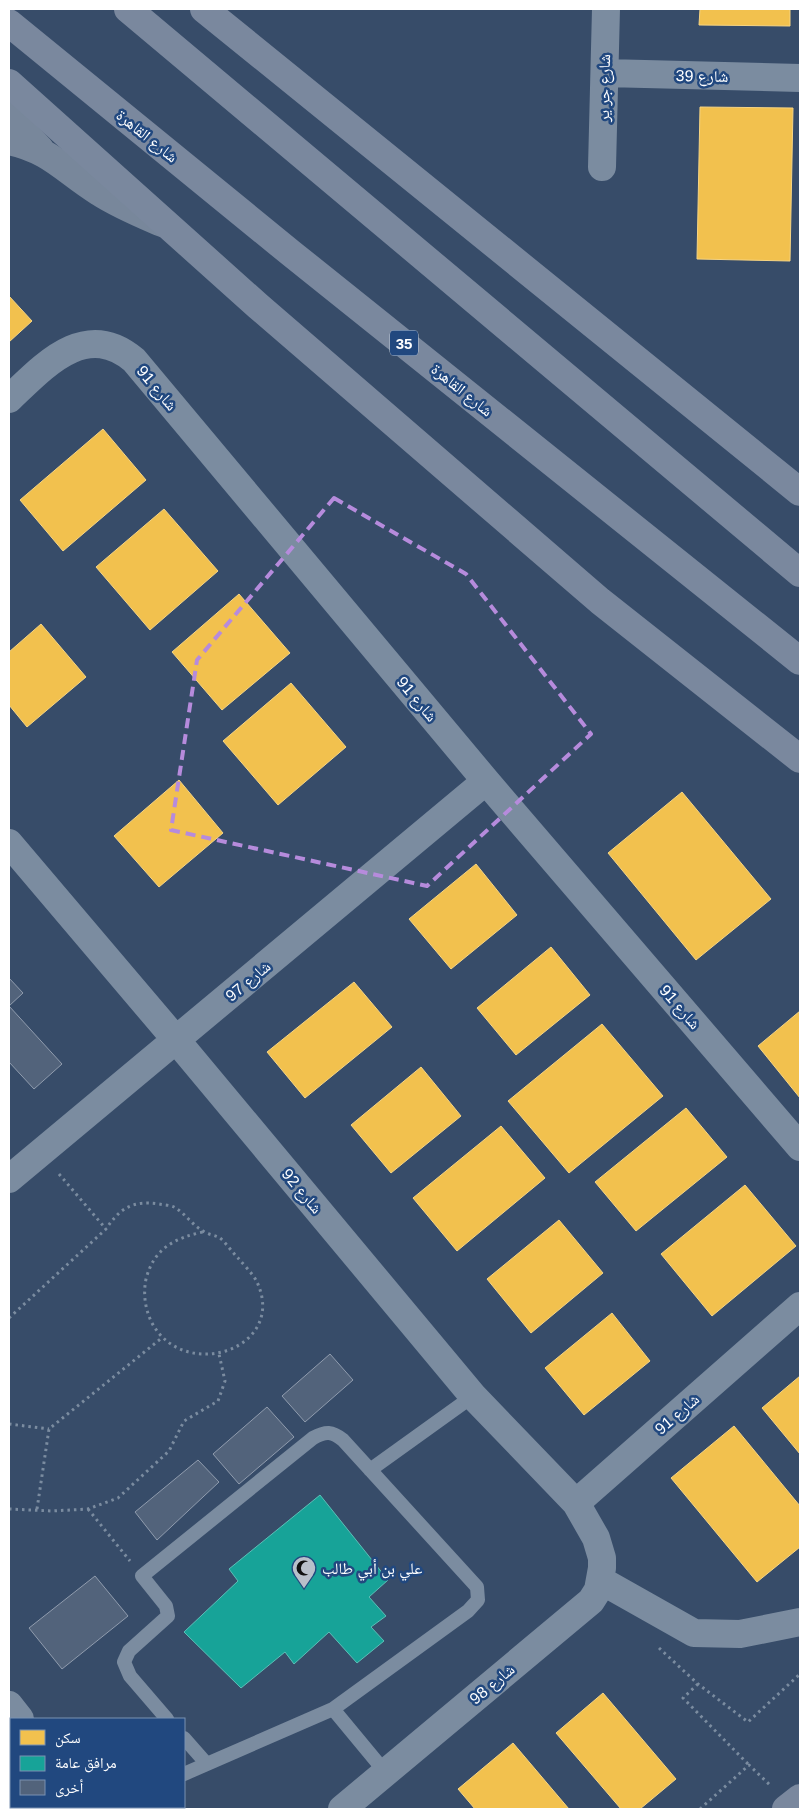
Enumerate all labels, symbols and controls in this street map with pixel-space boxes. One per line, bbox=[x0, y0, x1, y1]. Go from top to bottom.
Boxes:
street label: شارع جر ير bbox=[595, 54, 615, 123]
street label: شارع 39 bbox=[675, 67, 728, 87]
street label: شارع القاهرة bbox=[112, 106, 181, 167]
road number: 35 bbox=[390, 330, 418, 356]
street label: شارع القاهرة bbox=[427, 360, 496, 421]
street label: شارع 91 bbox=[132, 362, 180, 415]
street label: شارع 91 bbox=[392, 673, 440, 726]
street label: شارع 97 bbox=[222, 958, 275, 1006]
street label: شارع 91 bbox=[655, 982, 704, 1034]
street label: شارع 92 bbox=[277, 1165, 325, 1218]
street label: شارع 91 bbox=[652, 1390, 704, 1439]
mosque icon: علي بن أبي طالب bbox=[291, 1555, 317, 1589]
place label: علي بن أبي طالب bbox=[322, 1559, 422, 1581]
street label: شارع 98 bbox=[466, 1661, 519, 1709]
legend bbox=[10, 1718, 185, 1808]
text: سكن bbox=[55, 1729, 81, 1748]
text: مرافق عامة bbox=[55, 1754, 117, 1773]
text: أخرى bbox=[55, 1779, 84, 1798]

